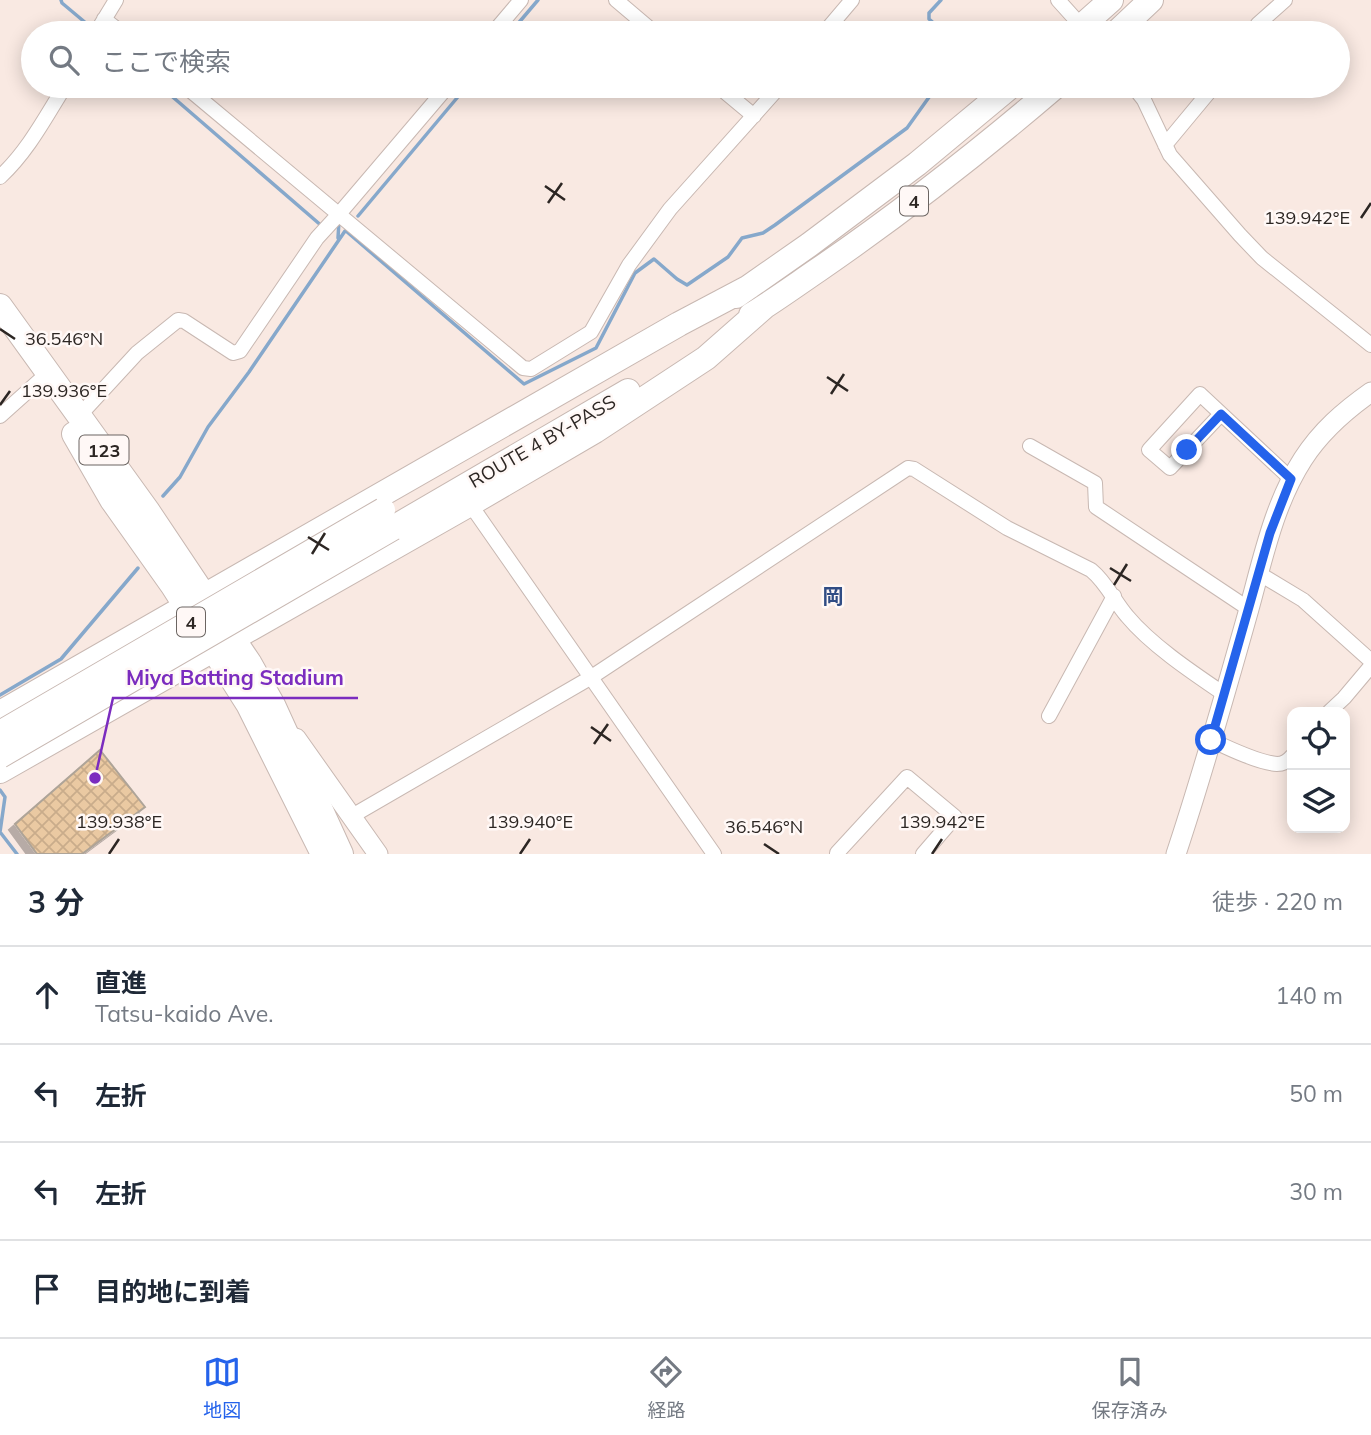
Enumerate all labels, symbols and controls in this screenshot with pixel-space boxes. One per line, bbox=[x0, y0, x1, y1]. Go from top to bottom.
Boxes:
search box bbox=[21, 21, 1350, 98]
icon: search bbox=[45, 41, 83, 79]
text: ここで検索 bbox=[101, 45, 231, 78]
road number: 4 bbox=[900, 186, 928, 216]
text: 139.942°E bbox=[1264, 206, 1350, 229]
text: 36.546°N bbox=[25, 327, 103, 350]
text: 139.936°E bbox=[21, 379, 107, 402]
street label: ROUTE 4 BY-PASS bbox=[464, 389, 620, 493]
route end bbox=[1171, 434, 1202, 465]
road number: 123 bbox=[80, 436, 128, 464]
district label: 岡 bbox=[823, 583, 844, 609]
road number: 4 bbox=[177, 608, 205, 636]
callout: Miya Batting Stadium bbox=[113, 656, 358, 698]
text: Miya Batting Stadium bbox=[126, 664, 344, 690]
map controls bbox=[1287, 707, 1350, 833]
button: locate bbox=[1287, 707, 1350, 770]
route start bbox=[1195, 724, 1226, 755]
button: layers bbox=[1287, 770, 1350, 833]
text: 139.938°E bbox=[76, 810, 162, 833]
text: 139.940°E bbox=[487, 810, 573, 833]
text: 139.942°E bbox=[899, 810, 985, 833]
text: 36.546°N bbox=[725, 815, 803, 838]
text: 3 分 bbox=[28, 883, 84, 921]
text: 徒歩 · 220 m bbox=[1212, 887, 1343, 916]
text: 直進 bbox=[95, 966, 147, 999]
icon: ahead bbox=[28, 976, 66, 1014]
text: 140 m bbox=[1275, 981, 1343, 1010]
text: Tatsu-kaido Ave. bbox=[95, 999, 274, 1028]
icon: left bbox=[28, 1074, 66, 1112]
text: 左折 bbox=[95, 1079, 147, 1112]
text: 50 m bbox=[1289, 1079, 1343, 1108]
icon: left bbox=[28, 1172, 66, 1210]
text: 左折 bbox=[95, 1177, 147, 1210]
text: 30 m bbox=[1289, 1177, 1343, 1206]
icon: arrive bbox=[28, 1270, 66, 1308]
text: 目的地に到着 bbox=[95, 1275, 251, 1308]
tab: 地図 bbox=[203, 1353, 241, 1422]
tab: 経路 bbox=[647, 1353, 686, 1422]
tab: 保存済み bbox=[1092, 1353, 1168, 1422]

